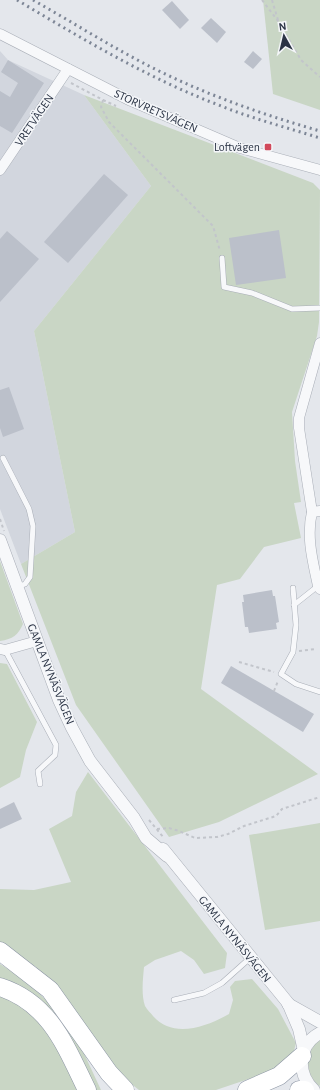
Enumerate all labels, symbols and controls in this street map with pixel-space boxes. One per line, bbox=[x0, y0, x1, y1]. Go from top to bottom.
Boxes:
north arrow bbox=[264, 16, 304, 56]
text: N bbox=[278, 21, 287, 33]
street label: STORVRETSVÄGEN bbox=[112, 86, 200, 135]
street label: VRETVÄGEN bbox=[12, 91, 56, 148]
place label: Loftvägen bbox=[214, 141, 260, 153]
marker: Loftvägen bbox=[263, 142, 273, 152]
street label: GAMLA NYNÄSVÄGEN bbox=[25, 622, 78, 726]
street label: GAMLA NYNÄSVÄGEN bbox=[197, 893, 274, 984]

